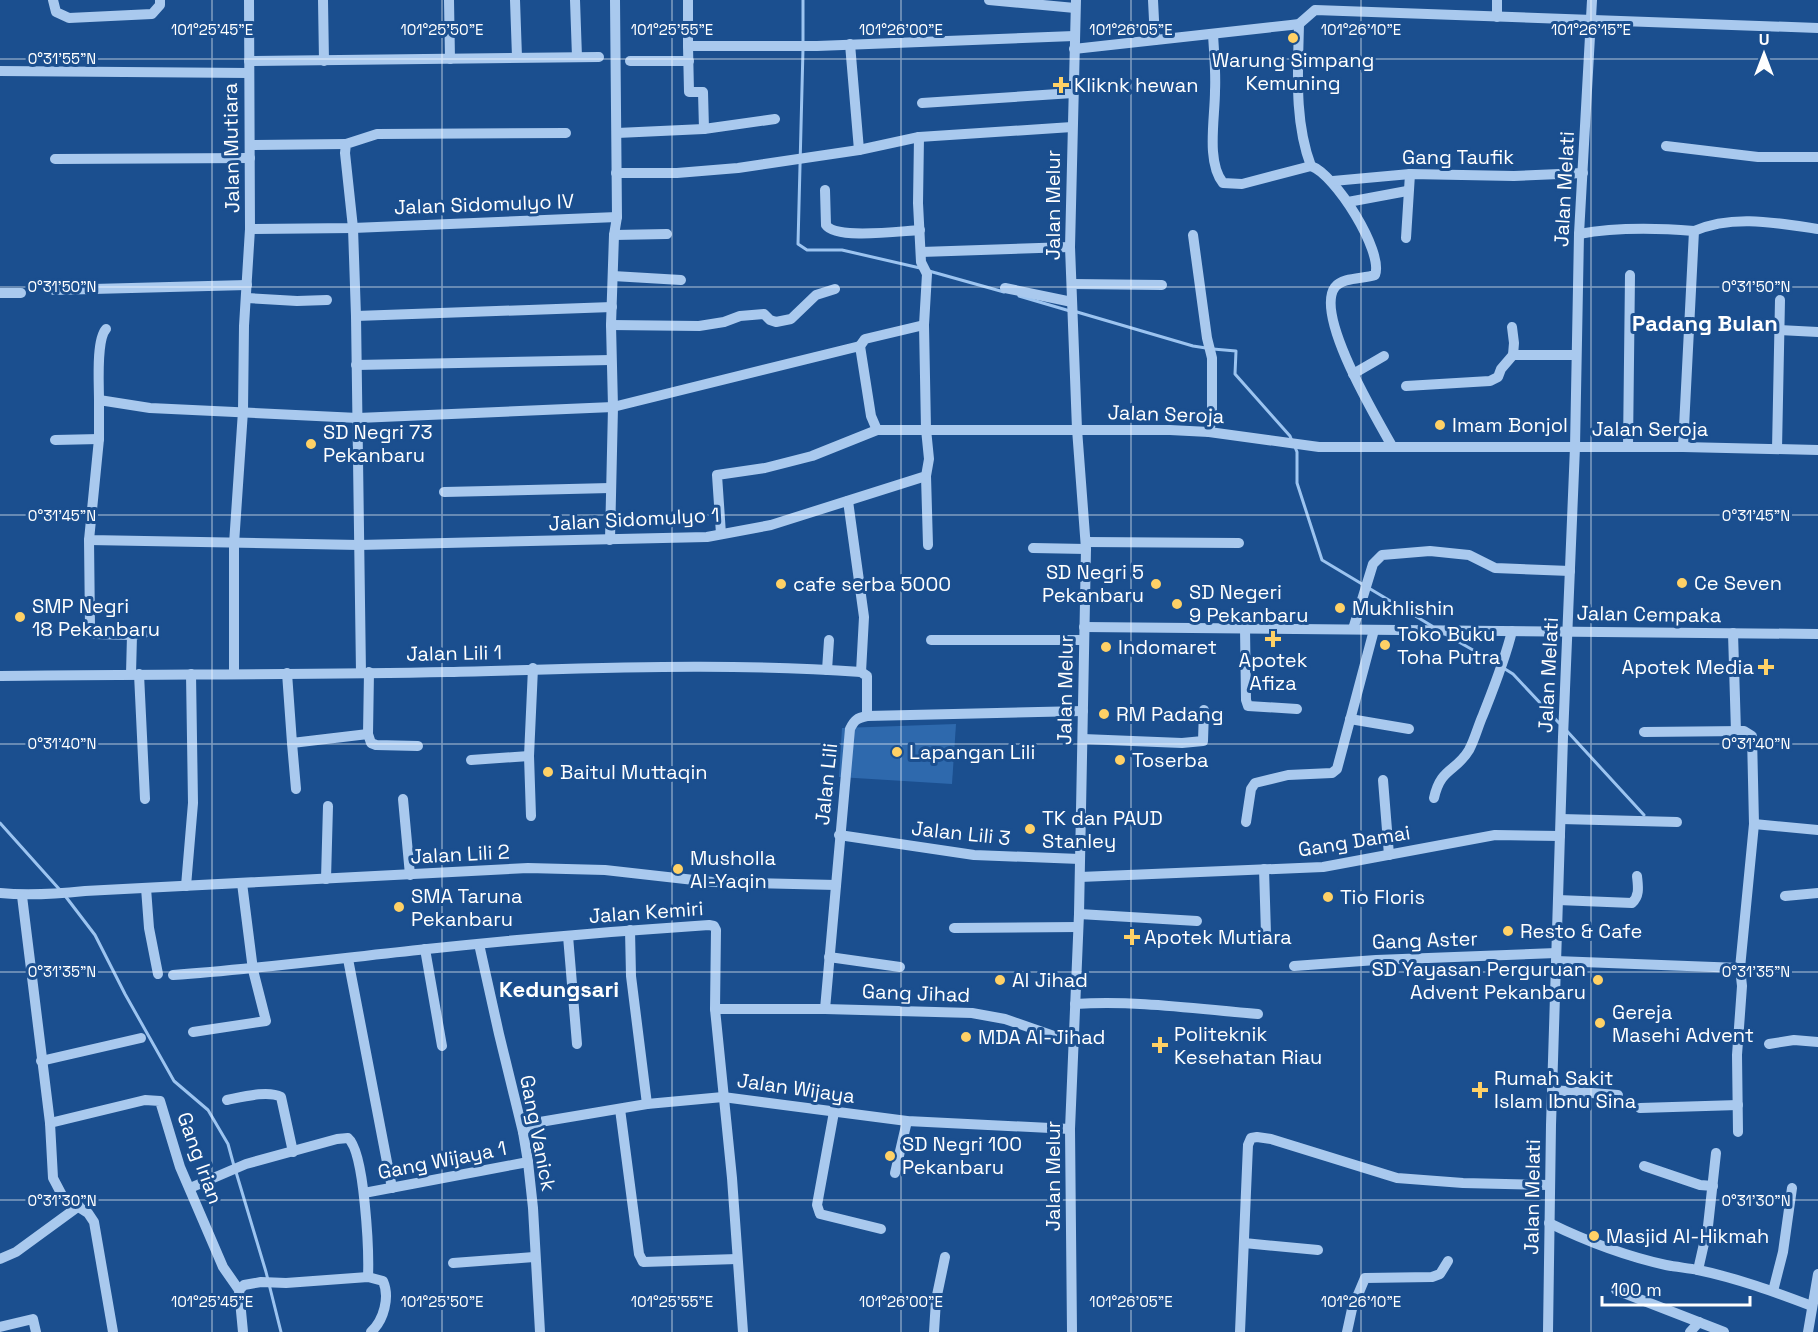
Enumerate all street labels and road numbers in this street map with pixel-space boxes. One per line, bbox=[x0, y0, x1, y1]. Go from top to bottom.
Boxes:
street label: Jalan Mutiara bbox=[217, 83, 245, 213]
street label: Jalan Melati bbox=[1548, 131, 1580, 247]
street label: Gang Taufik bbox=[1402, 144, 1514, 170]
street label: Jalan Melur bbox=[1040, 150, 1066, 260]
street label: Jalan Sidomulyo IV bbox=[393, 188, 575, 220]
street label: Jalan Seroja bbox=[1107, 399, 1225, 429]
street label: Jalan Seroja bbox=[1592, 416, 1708, 442]
street label: Jalan Sidomulyo 1 bbox=[548, 502, 720, 536]
street label: Jalan Cempaka bbox=[1576, 600, 1722, 628]
street label: Jalan Melati bbox=[1532, 617, 1564, 733]
street label: Jalan Melur bbox=[1051, 635, 1079, 745]
street label: Jalan Lili 1 bbox=[406, 639, 502, 667]
street label: Jalan Lili bbox=[809, 742, 843, 826]
street label: Jalan Lili 3 bbox=[910, 815, 1012, 851]
street label: Gang Damai bbox=[1296, 819, 1412, 863]
street label: Jalan Lili 2 bbox=[410, 838, 510, 870]
street label: Jalan Kemiri bbox=[588, 895, 704, 929]
street label: Gang Aster bbox=[1372, 925, 1478, 955]
street label: Gang Jihad bbox=[862, 978, 970, 1008]
street label: Jalan Wijaya bbox=[735, 1067, 857, 1109]
street label: Gang Vanick bbox=[514, 1073, 562, 1193]
street label: Gang Irian bbox=[171, 1108, 229, 1208]
street label: Jalan Melur bbox=[1040, 1121, 1066, 1231]
street label: Gang Wijaya 1 bbox=[375, 1135, 509, 1185]
street label: Jalan Melati bbox=[1518, 1139, 1546, 1255]

